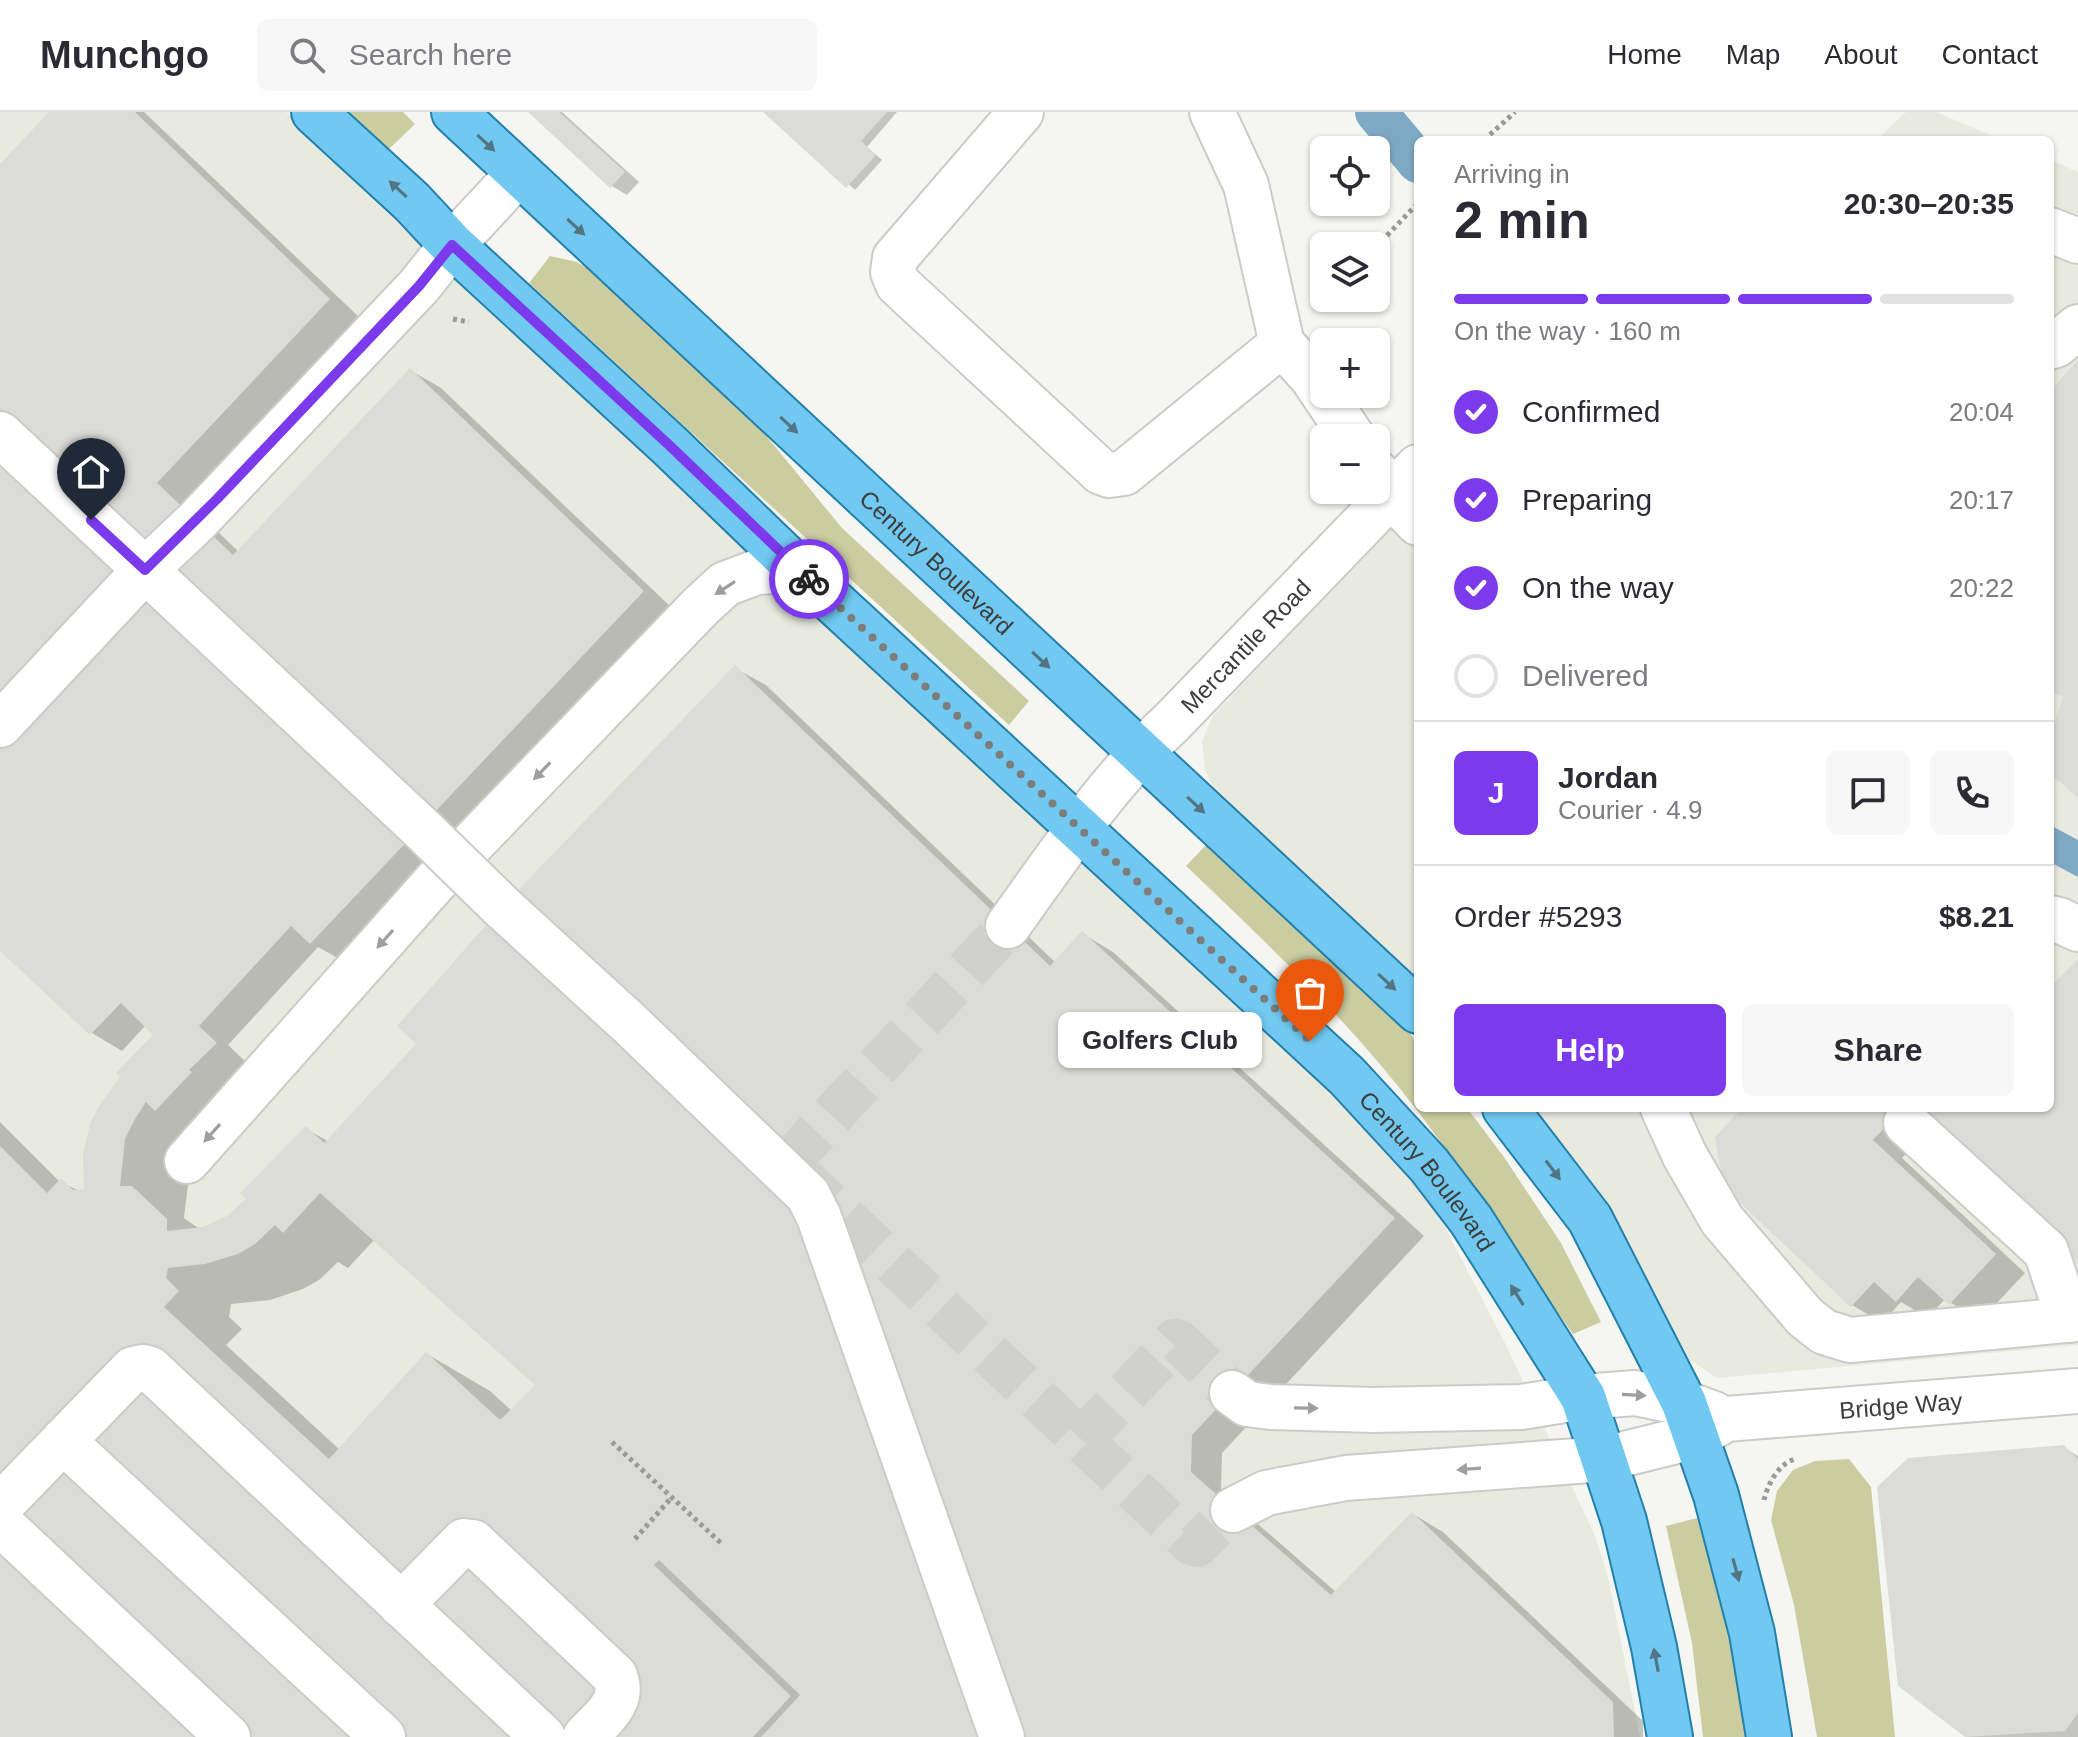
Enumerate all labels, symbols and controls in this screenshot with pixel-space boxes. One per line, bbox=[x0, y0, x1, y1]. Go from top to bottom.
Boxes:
search box bbox=[257, 19, 817, 91]
icon: search bbox=[285, 33, 329, 77]
text: Munchgo bbox=[40, 34, 209, 76]
text: Search here bbox=[349, 38, 512, 71]
text: Home bbox=[1607, 39, 1682, 70]
text: Map bbox=[1726, 39, 1780, 70]
text: About bbox=[1824, 39, 1898, 70]
text: Contact bbox=[1942, 39, 2038, 70]
one-way arrow bbox=[477, 133, 496, 151]
map controls bbox=[1310, 136, 1390, 504]
button: locate bbox=[1310, 136, 1390, 216]
text: Arriving in bbox=[1454, 159, 1570, 189]
one-way arrow bbox=[389, 181, 408, 199]
text: 20:30–20:35 bbox=[1844, 187, 2014, 220]
text: 2 min bbox=[1454, 191, 1590, 249]
one-way arrow bbox=[566, 217, 585, 235]
button: layers bbox=[1310, 232, 1390, 312]
text: On the way · 160 m bbox=[1454, 316, 1681, 346]
button: + bbox=[1310, 328, 1390, 408]
icon: check bbox=[1454, 390, 1498, 434]
text: Confirmed bbox=[1522, 395, 1660, 428]
text: 20:04 bbox=[1949, 397, 2014, 427]
one-way arrow bbox=[780, 416, 799, 434]
button: − bbox=[1310, 424, 1390, 504]
pin bbox=[57, 438, 125, 520]
icon: home bbox=[69, 450, 113, 494]
icon: check bbox=[1454, 478, 1498, 522]
text: Preparing bbox=[1522, 483, 1652, 516]
street label: Century Boulevard bbox=[855, 484, 1019, 640]
text: 20:17 bbox=[1949, 485, 2014, 515]
courier bbox=[769, 539, 849, 619]
icon: bike bbox=[787, 557, 831, 601]
icon: check bbox=[1454, 566, 1498, 610]
text: On the way bbox=[1522, 571, 1674, 604]
text: 20:22 bbox=[1949, 573, 2014, 603]
street label: Mercantile Road bbox=[1175, 574, 1316, 718]
one-way arrow bbox=[714, 580, 735, 595]
one-way arrow bbox=[1031, 650, 1050, 668]
text: Delivered bbox=[1522, 659, 1649, 692]
button: chat bbox=[1826, 751, 1910, 835]
button: phone bbox=[1930, 751, 2014, 835]
one-way arrow bbox=[533, 761, 551, 780]
text: Jordan bbox=[1558, 761, 1658, 794]
text: J bbox=[1488, 776, 1504, 809]
text: Courier · 4.9 bbox=[1558, 795, 1703, 825]
one-way arrow bbox=[1187, 796, 1206, 814]
text: Order #5293 bbox=[1454, 900, 1622, 933]
text: $8.21 bbox=[1939, 900, 2014, 933]
one-way arrow bbox=[376, 930, 394, 949]
pin bbox=[1276, 959, 1344, 1041]
icon: bag bbox=[1288, 971, 1332, 1015]
one-way arrow bbox=[1377, 973, 1396, 991]
button: Help bbox=[1454, 1004, 1726, 1096]
button: Share bbox=[1742, 1004, 2014, 1096]
callout: Golfers Club bbox=[1058, 1013, 1262, 1069]
text: Golfers Club bbox=[1082, 1025, 1238, 1055]
street label: Century Boulevard bbox=[1354, 1086, 1501, 1256]
one-way arrow bbox=[203, 1124, 221, 1143]
one-way arrow bbox=[1544, 1159, 1560, 1180]
one-way arrow bbox=[1511, 1284, 1525, 1306]
street label: Bridge Way bbox=[1838, 1387, 1963, 1423]
one-way arrow bbox=[1622, 1389, 1647, 1402]
one-way arrow bbox=[1294, 1402, 1319, 1414]
one-way arrow bbox=[1456, 1463, 1481, 1476]
one-way arrow bbox=[1730, 1558, 1742, 1583]
one-way arrow bbox=[1649, 1648, 1662, 1673]

